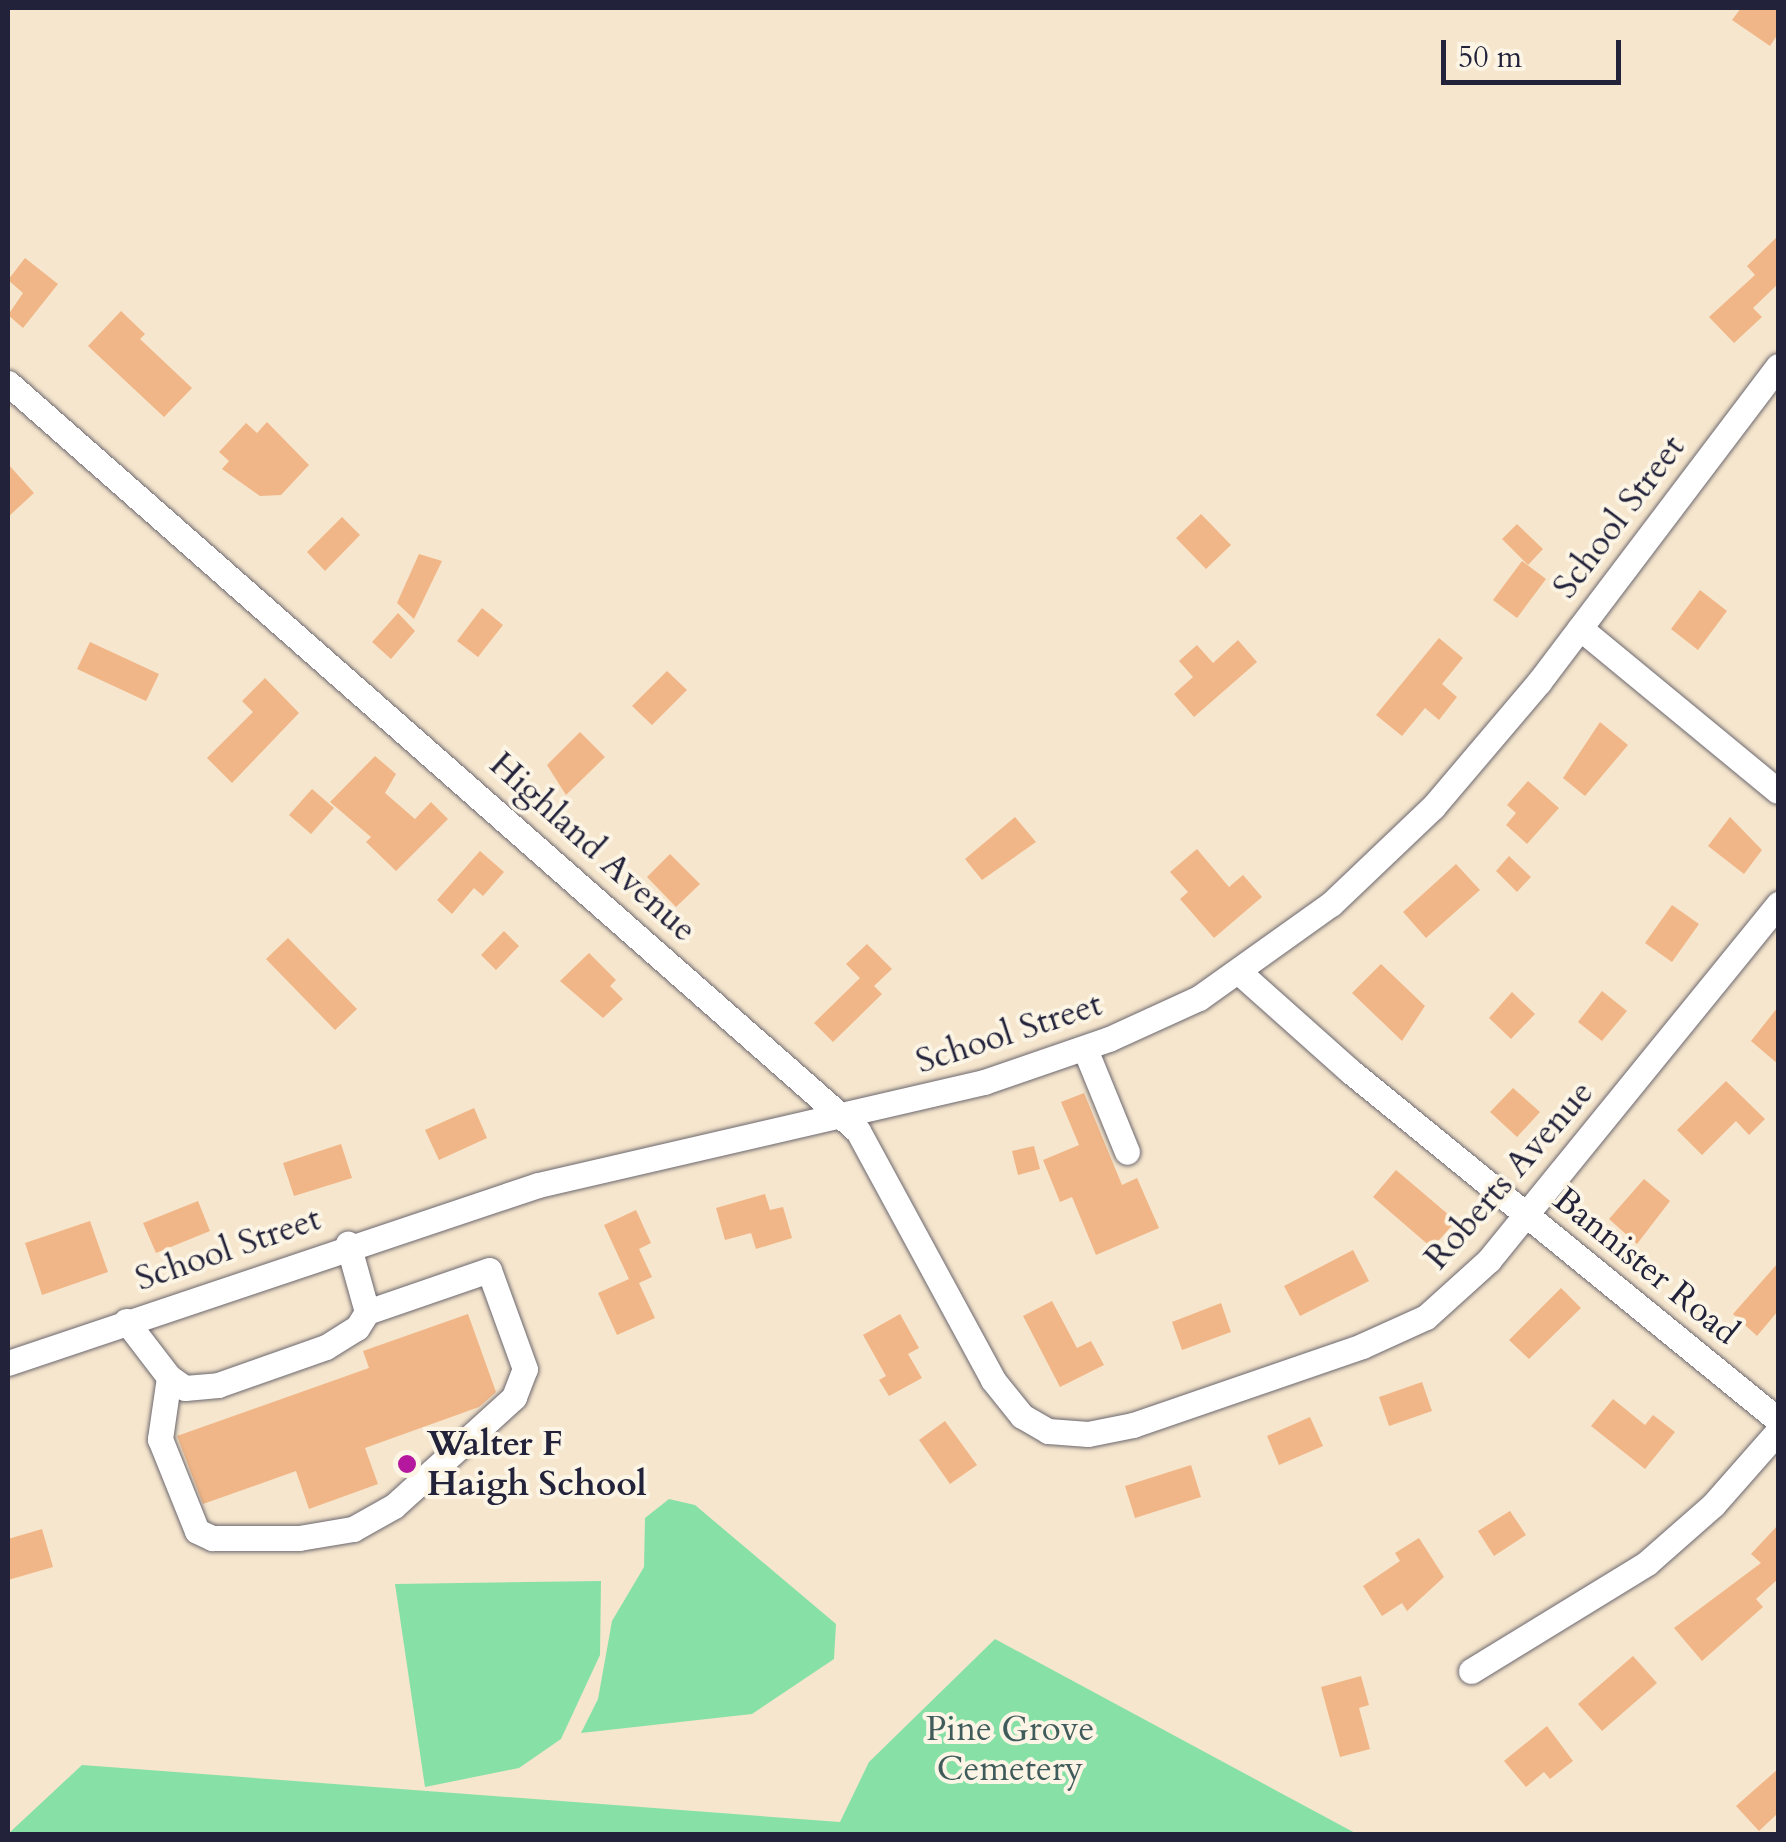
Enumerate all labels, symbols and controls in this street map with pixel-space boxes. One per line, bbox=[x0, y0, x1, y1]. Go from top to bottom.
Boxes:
scale bar bbox=[1446, 20, 1626, 82]
text: 50 m bbox=[1458, 37, 1522, 78]
street label: School Street bbox=[1544, 427, 1694, 607]
street label: Highland Avenue bbox=[481, 743, 705, 951]
street label: School Street bbox=[911, 983, 1107, 1083]
street label: Roberts Avenue bbox=[1416, 1072, 1602, 1278]
street label: Bannister Road bbox=[1545, 1178, 1747, 1354]
street label: School Street bbox=[130, 1198, 326, 1300]
place label: Walter F Haigh School bbox=[427, 1423, 647, 1505]
marker: Walter F Haigh School bbox=[396, 1453, 418, 1475]
park label: Pine Grove Cemetery bbox=[926, 1708, 1094, 1790]

